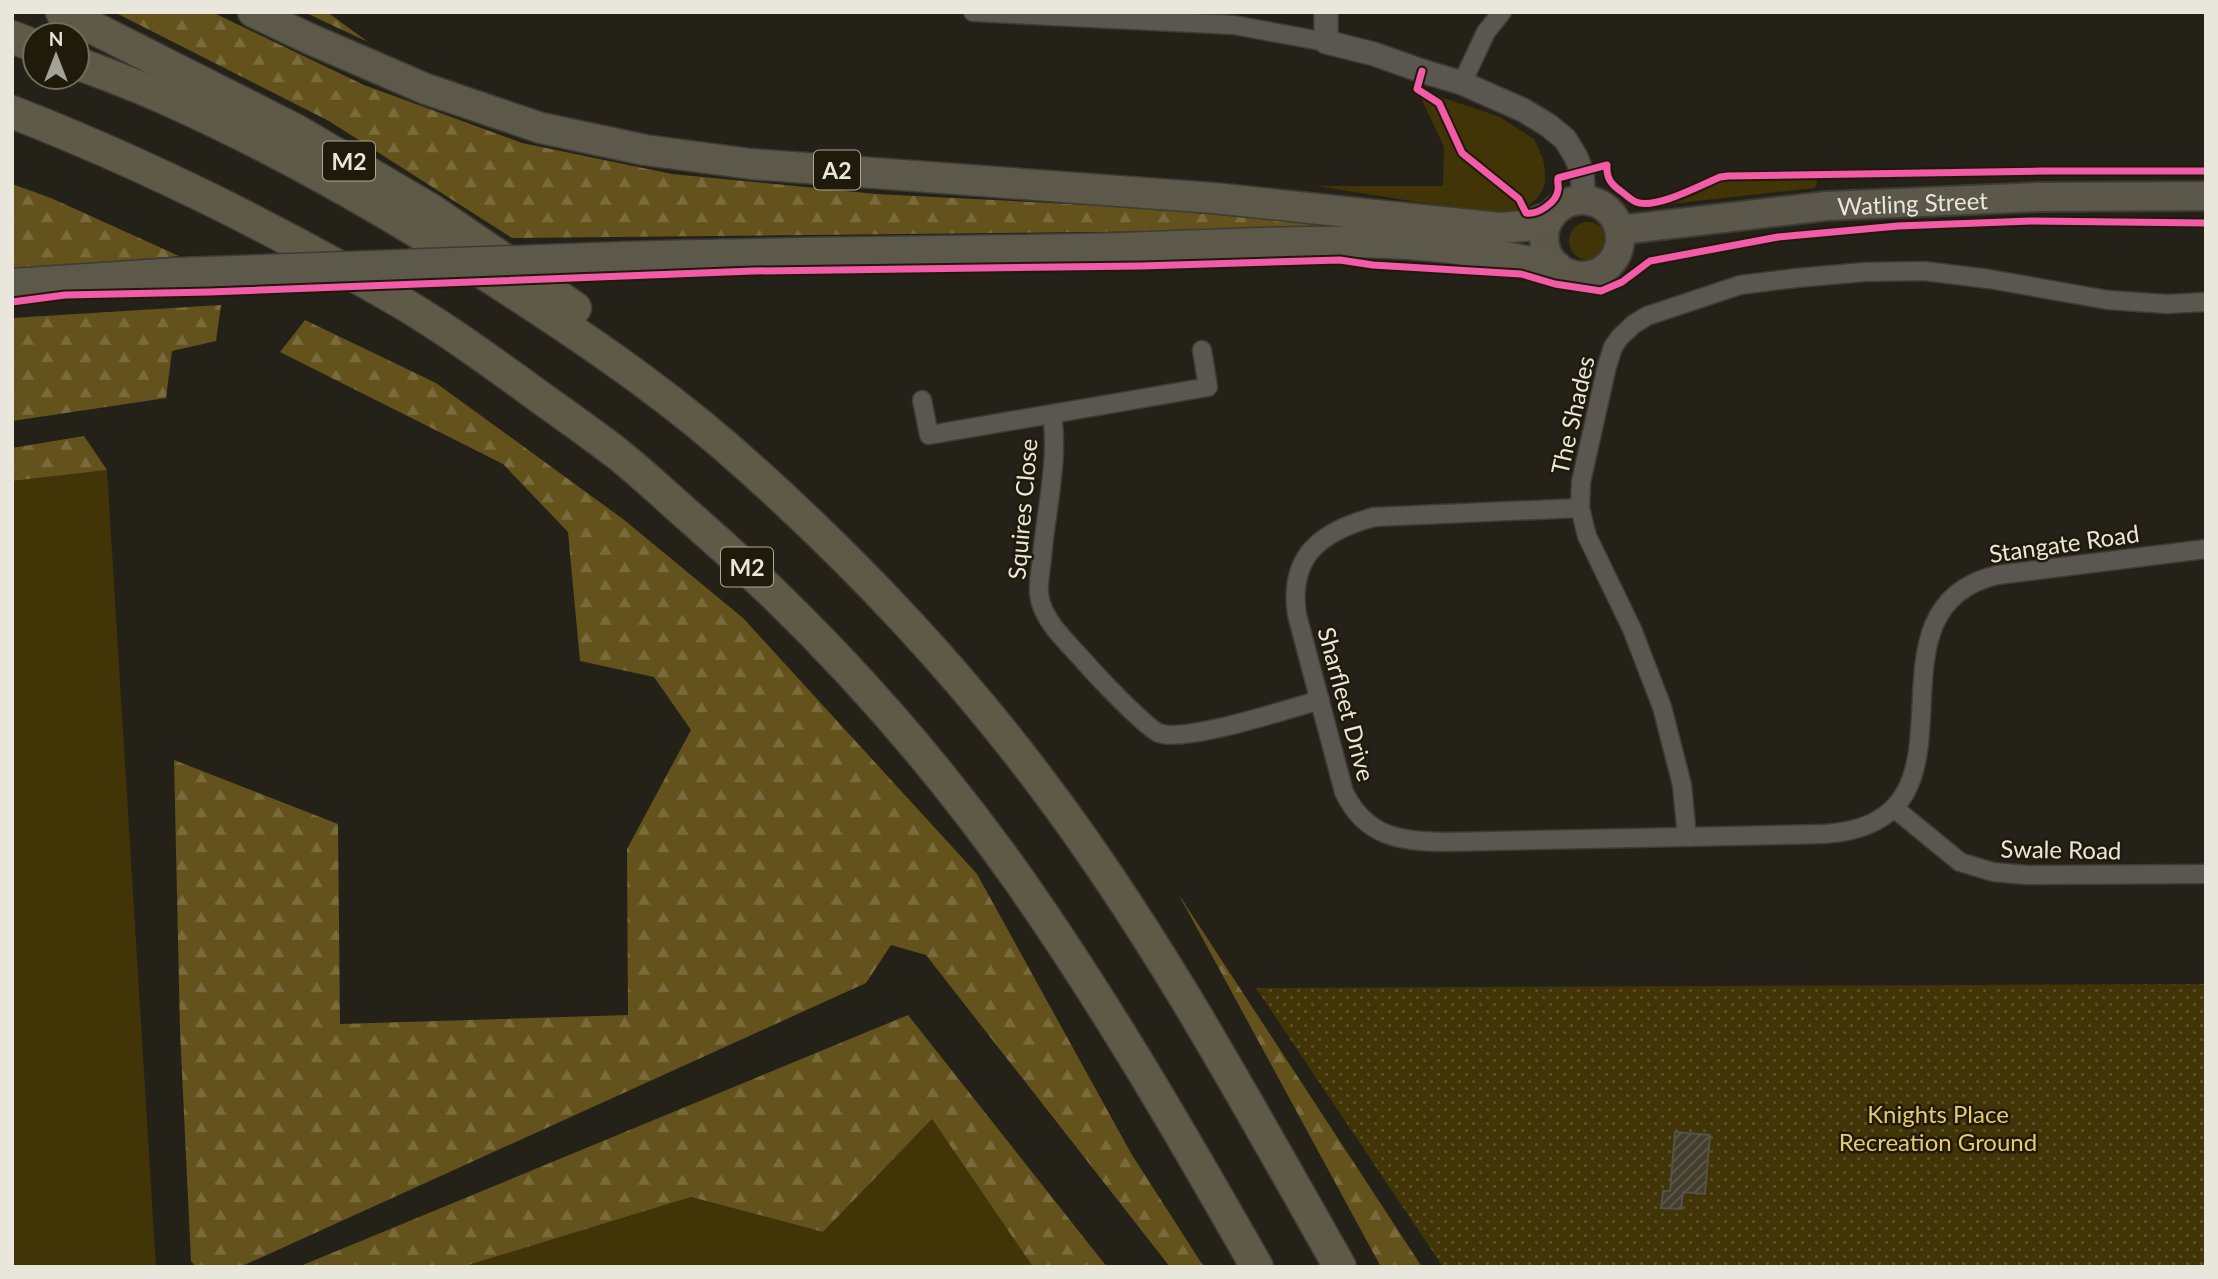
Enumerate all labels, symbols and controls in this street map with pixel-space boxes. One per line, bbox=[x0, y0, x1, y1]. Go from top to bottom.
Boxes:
north arrow bbox=[21, 21, 91, 91]
text: N bbox=[49, 27, 63, 50]
road number: M2 bbox=[323, 142, 375, 180]
road number: A2 bbox=[814, 150, 860, 190]
street label: Watling Street bbox=[1837, 185, 1989, 220]
street label: The Shades bbox=[1544, 353, 1600, 477]
street label: Squires Close bbox=[1001, 437, 1043, 581]
street label: Stangate Road bbox=[1987, 518, 2141, 568]
road number: M2 bbox=[721, 548, 773, 586]
street label: Sharfleet Drive bbox=[1313, 624, 1381, 784]
street label: Swale Road bbox=[2000, 833, 2122, 865]
park label: Knights Place Recreation Ground bbox=[1839, 1099, 2037, 1156]

